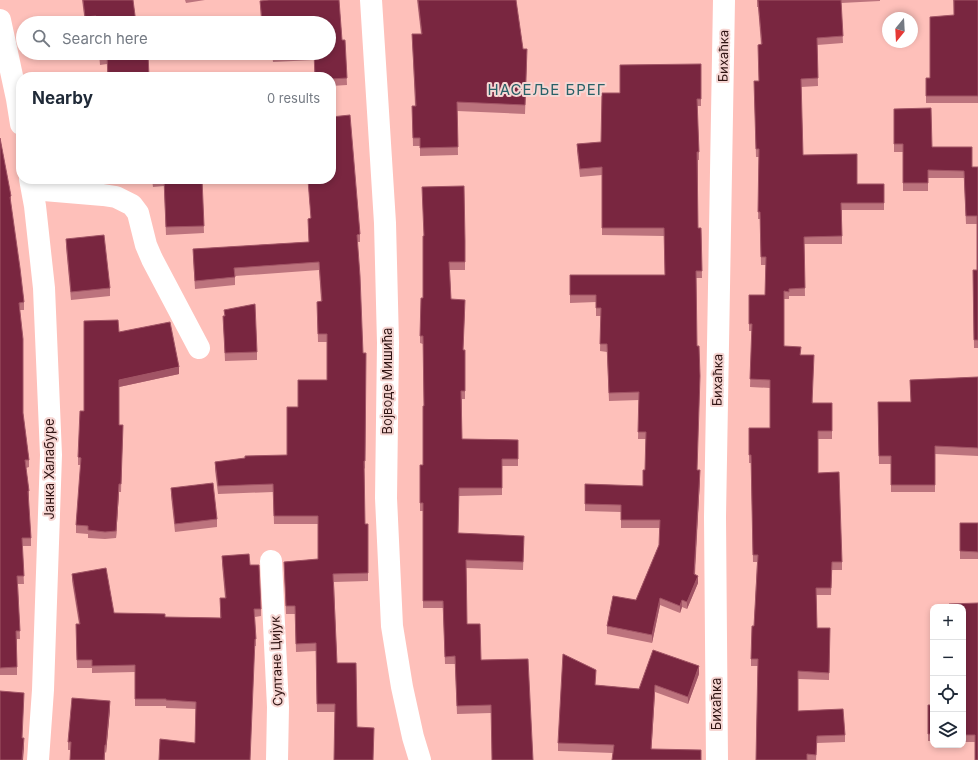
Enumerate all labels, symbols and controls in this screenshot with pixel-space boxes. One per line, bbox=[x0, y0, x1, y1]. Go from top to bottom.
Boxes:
north arrow bbox=[882, 12, 918, 48]
search box bbox=[16, 16, 336, 60]
icon: search bbox=[30, 27, 52, 49]
text: Search here bbox=[62, 29, 148, 48]
street label: Бихаћка bbox=[715, 30, 731, 82]
district label: НАСЕЉЕ БРЕГ bbox=[488, 80, 606, 99]
text: Nearby bbox=[32, 88, 93, 108]
text: 0 results bbox=[267, 90, 320, 106]
street label: Војводе Мишића bbox=[379, 328, 395, 434]
street label: Бихаћка bbox=[709, 354, 725, 406]
street label: Јанка Халабуре bbox=[41, 418, 57, 520]
map controls bbox=[930, 604, 966, 748]
button: + bbox=[930, 604, 966, 640]
street label: Султане Цијук bbox=[266, 615, 286, 707]
button: − bbox=[930, 640, 966, 676]
button: locate bbox=[930, 676, 966, 712]
street label: Бихаћка bbox=[708, 678, 724, 730]
button: layers bbox=[930, 712, 966, 748]

